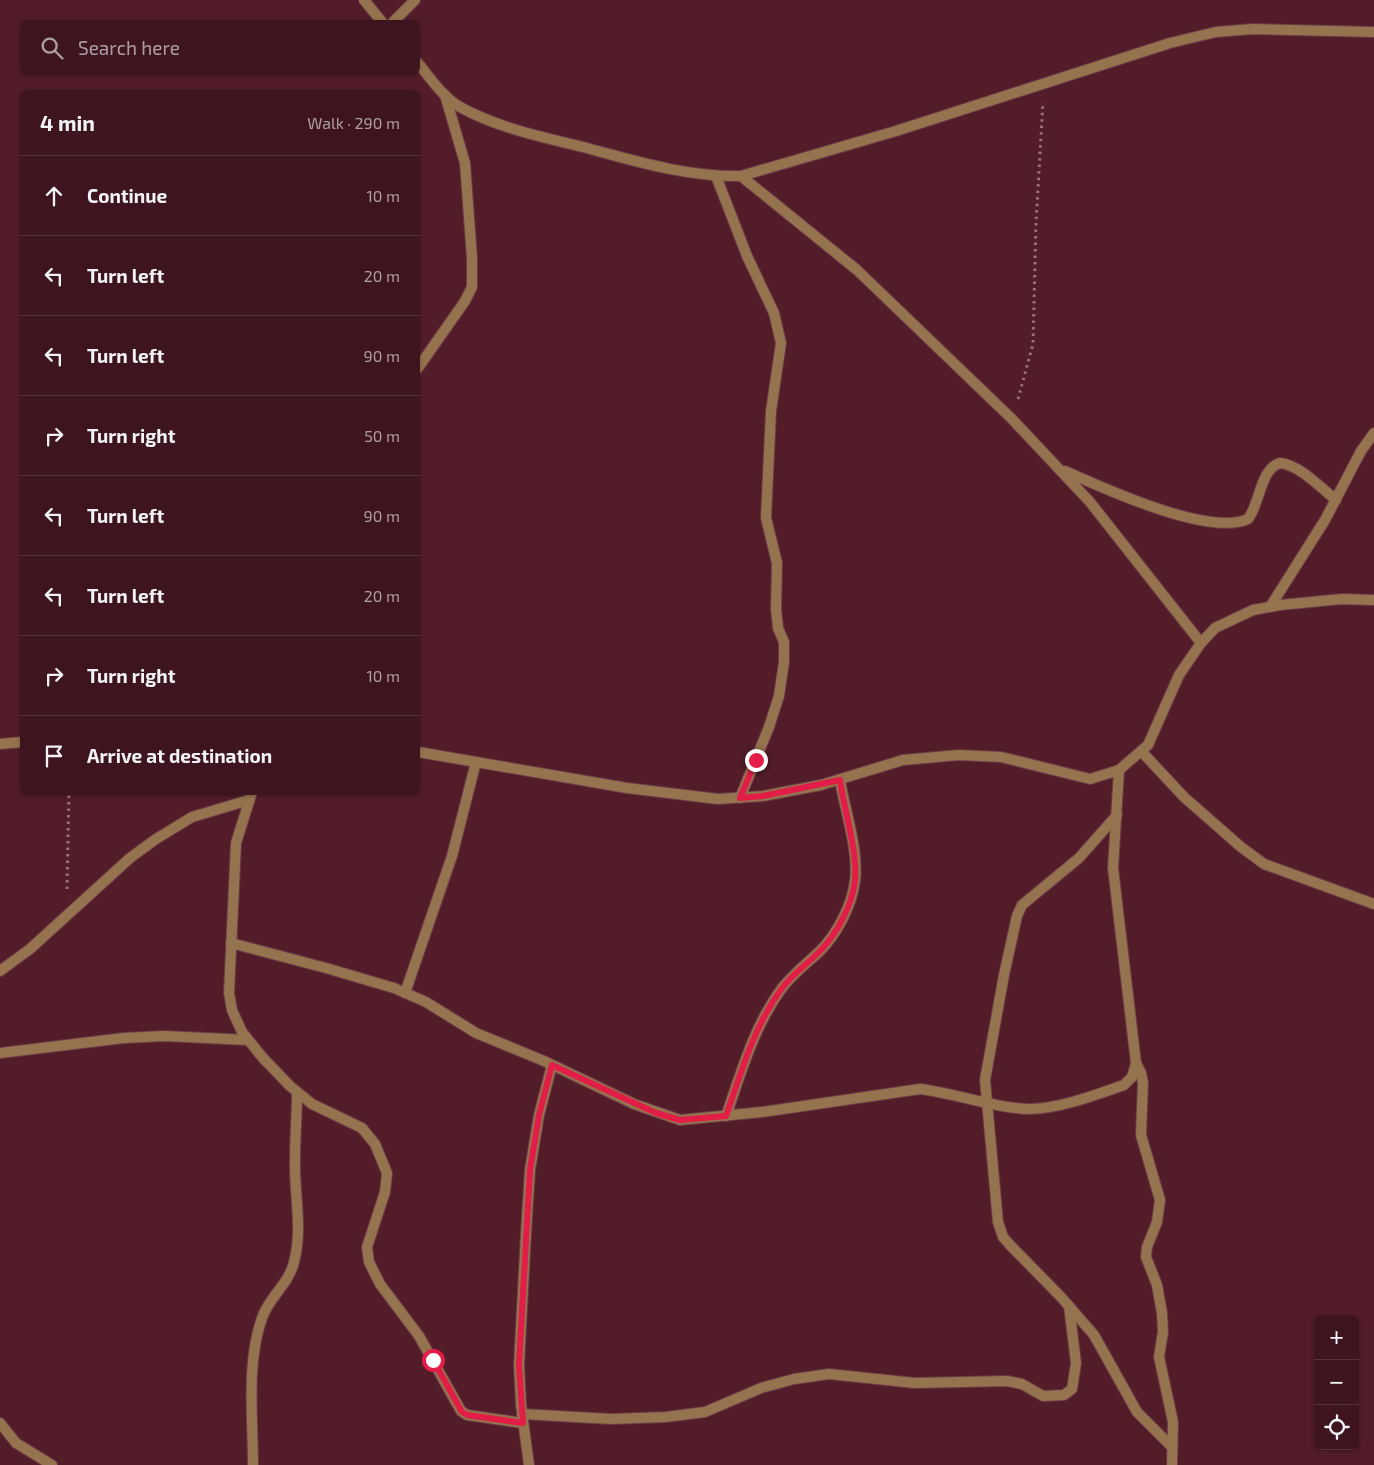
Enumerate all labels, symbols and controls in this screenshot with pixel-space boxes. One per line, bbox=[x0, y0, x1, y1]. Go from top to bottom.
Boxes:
search box bbox=[20, 20, 420, 75]
icon: search bbox=[38, 34, 66, 62]
text: Search here bbox=[78, 36, 180, 59]
text: 4 min bbox=[40, 110, 95, 135]
text: Walk · 290 m bbox=[307, 113, 400, 132]
icon: ahead bbox=[40, 182, 68, 210]
text: Continue bbox=[87, 184, 167, 207]
text: 10 m bbox=[366, 186, 400, 205]
icon: left bbox=[40, 262, 68, 290]
text: Turn left bbox=[87, 264, 164, 287]
text: 20 m bbox=[364, 266, 400, 285]
icon: left bbox=[40, 342, 68, 370]
text: Turn left bbox=[87, 344, 164, 367]
text: 90 m bbox=[364, 346, 400, 365]
icon: right bbox=[40, 422, 68, 450]
text: Turn right bbox=[87, 424, 175, 447]
text: 50 m bbox=[364, 426, 400, 445]
icon: left bbox=[40, 502, 68, 530]
text: Turn left bbox=[87, 504, 164, 527]
text: 90 m bbox=[364, 506, 400, 525]
icon: left bbox=[40, 582, 68, 610]
text: Turn left bbox=[87, 584, 164, 607]
text: 20 m bbox=[364, 586, 400, 605]
icon: right bbox=[40, 662, 68, 690]
text: Turn right bbox=[87, 664, 175, 687]
text: 10 m bbox=[366, 666, 400, 685]
icon: arrive bbox=[40, 742, 68, 770]
text: Arrive at destination bbox=[87, 744, 272, 767]
route end bbox=[745, 749, 768, 772]
map controls bbox=[1314, 1315, 1359, 1450]
button: + bbox=[1314, 1315, 1359, 1360]
route start bbox=[422, 1349, 445, 1372]
button: − bbox=[1314, 1360, 1359, 1405]
button: locate bbox=[1314, 1405, 1359, 1450]

